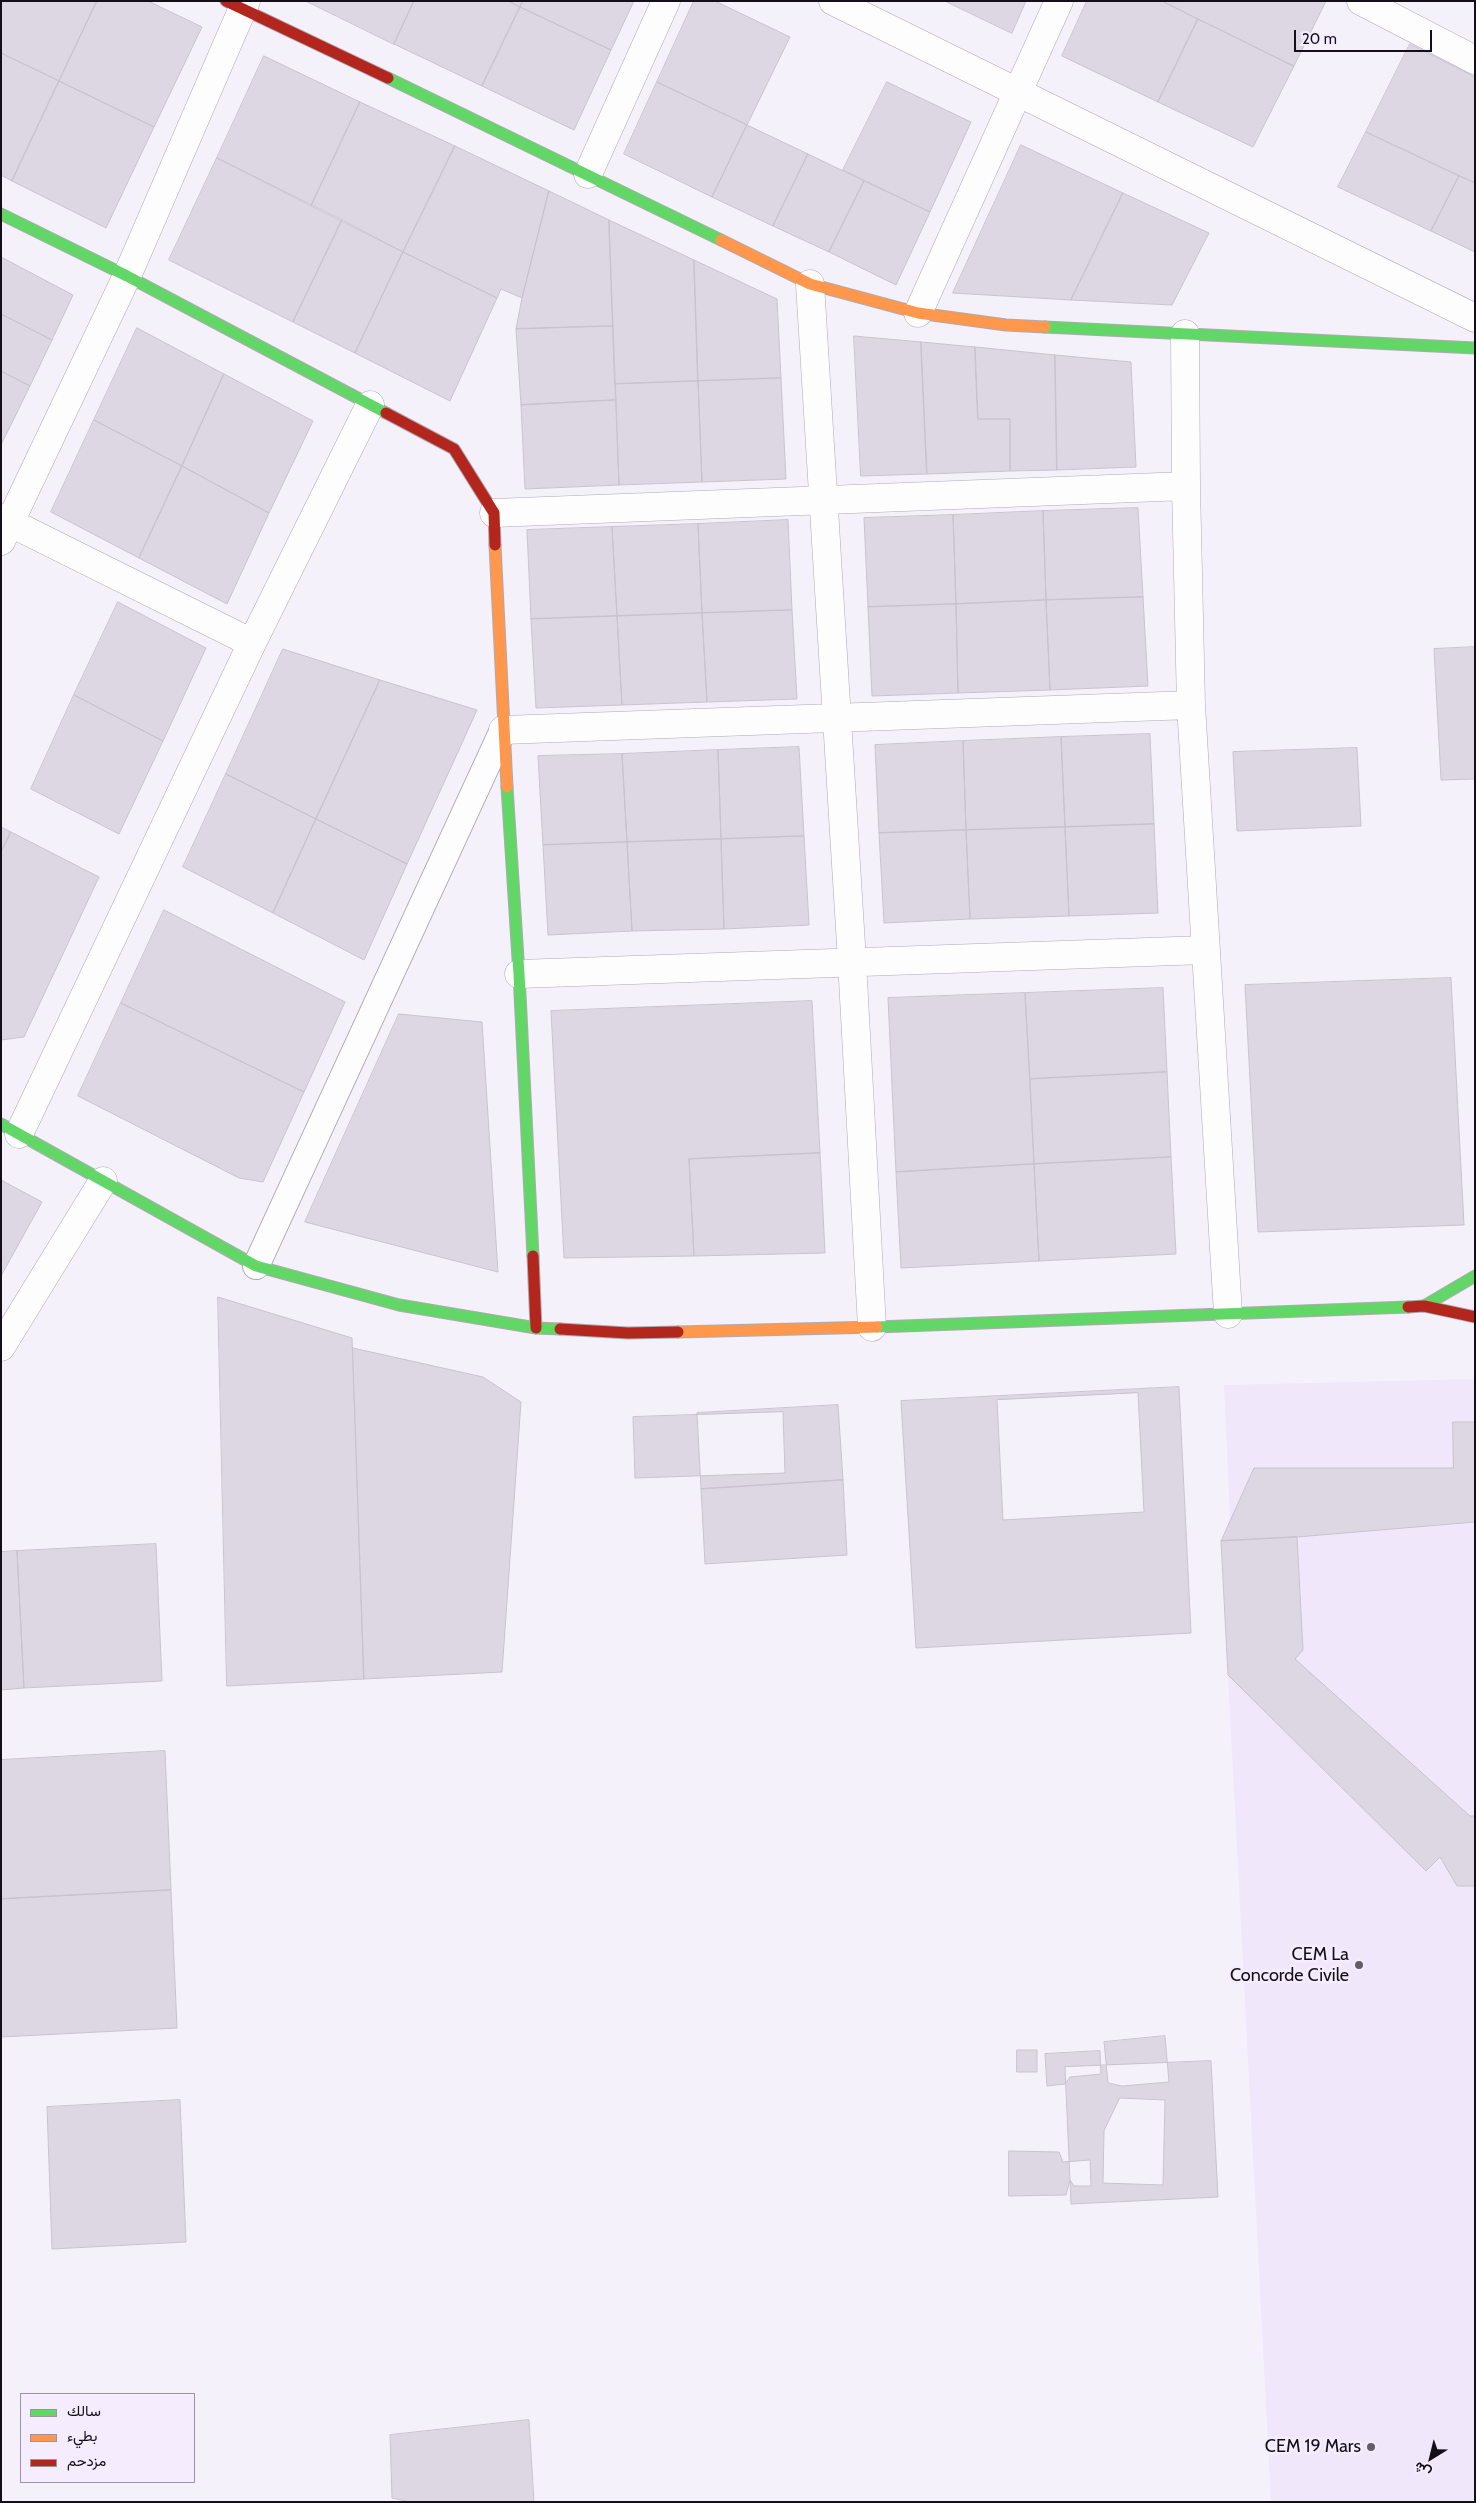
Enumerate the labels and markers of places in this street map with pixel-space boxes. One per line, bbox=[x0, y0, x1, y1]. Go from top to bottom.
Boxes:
place label: CEM La Concorde Civile bbox=[1230, 1944, 1349, 1986]
marker: CEM La Concorde Civile bbox=[1353, 1959, 1365, 1971]
place label: CEM 19 Mars bbox=[1265, 2436, 1361, 2458]
marker: CEM 19 Mars bbox=[1365, 2441, 1377, 2453]

